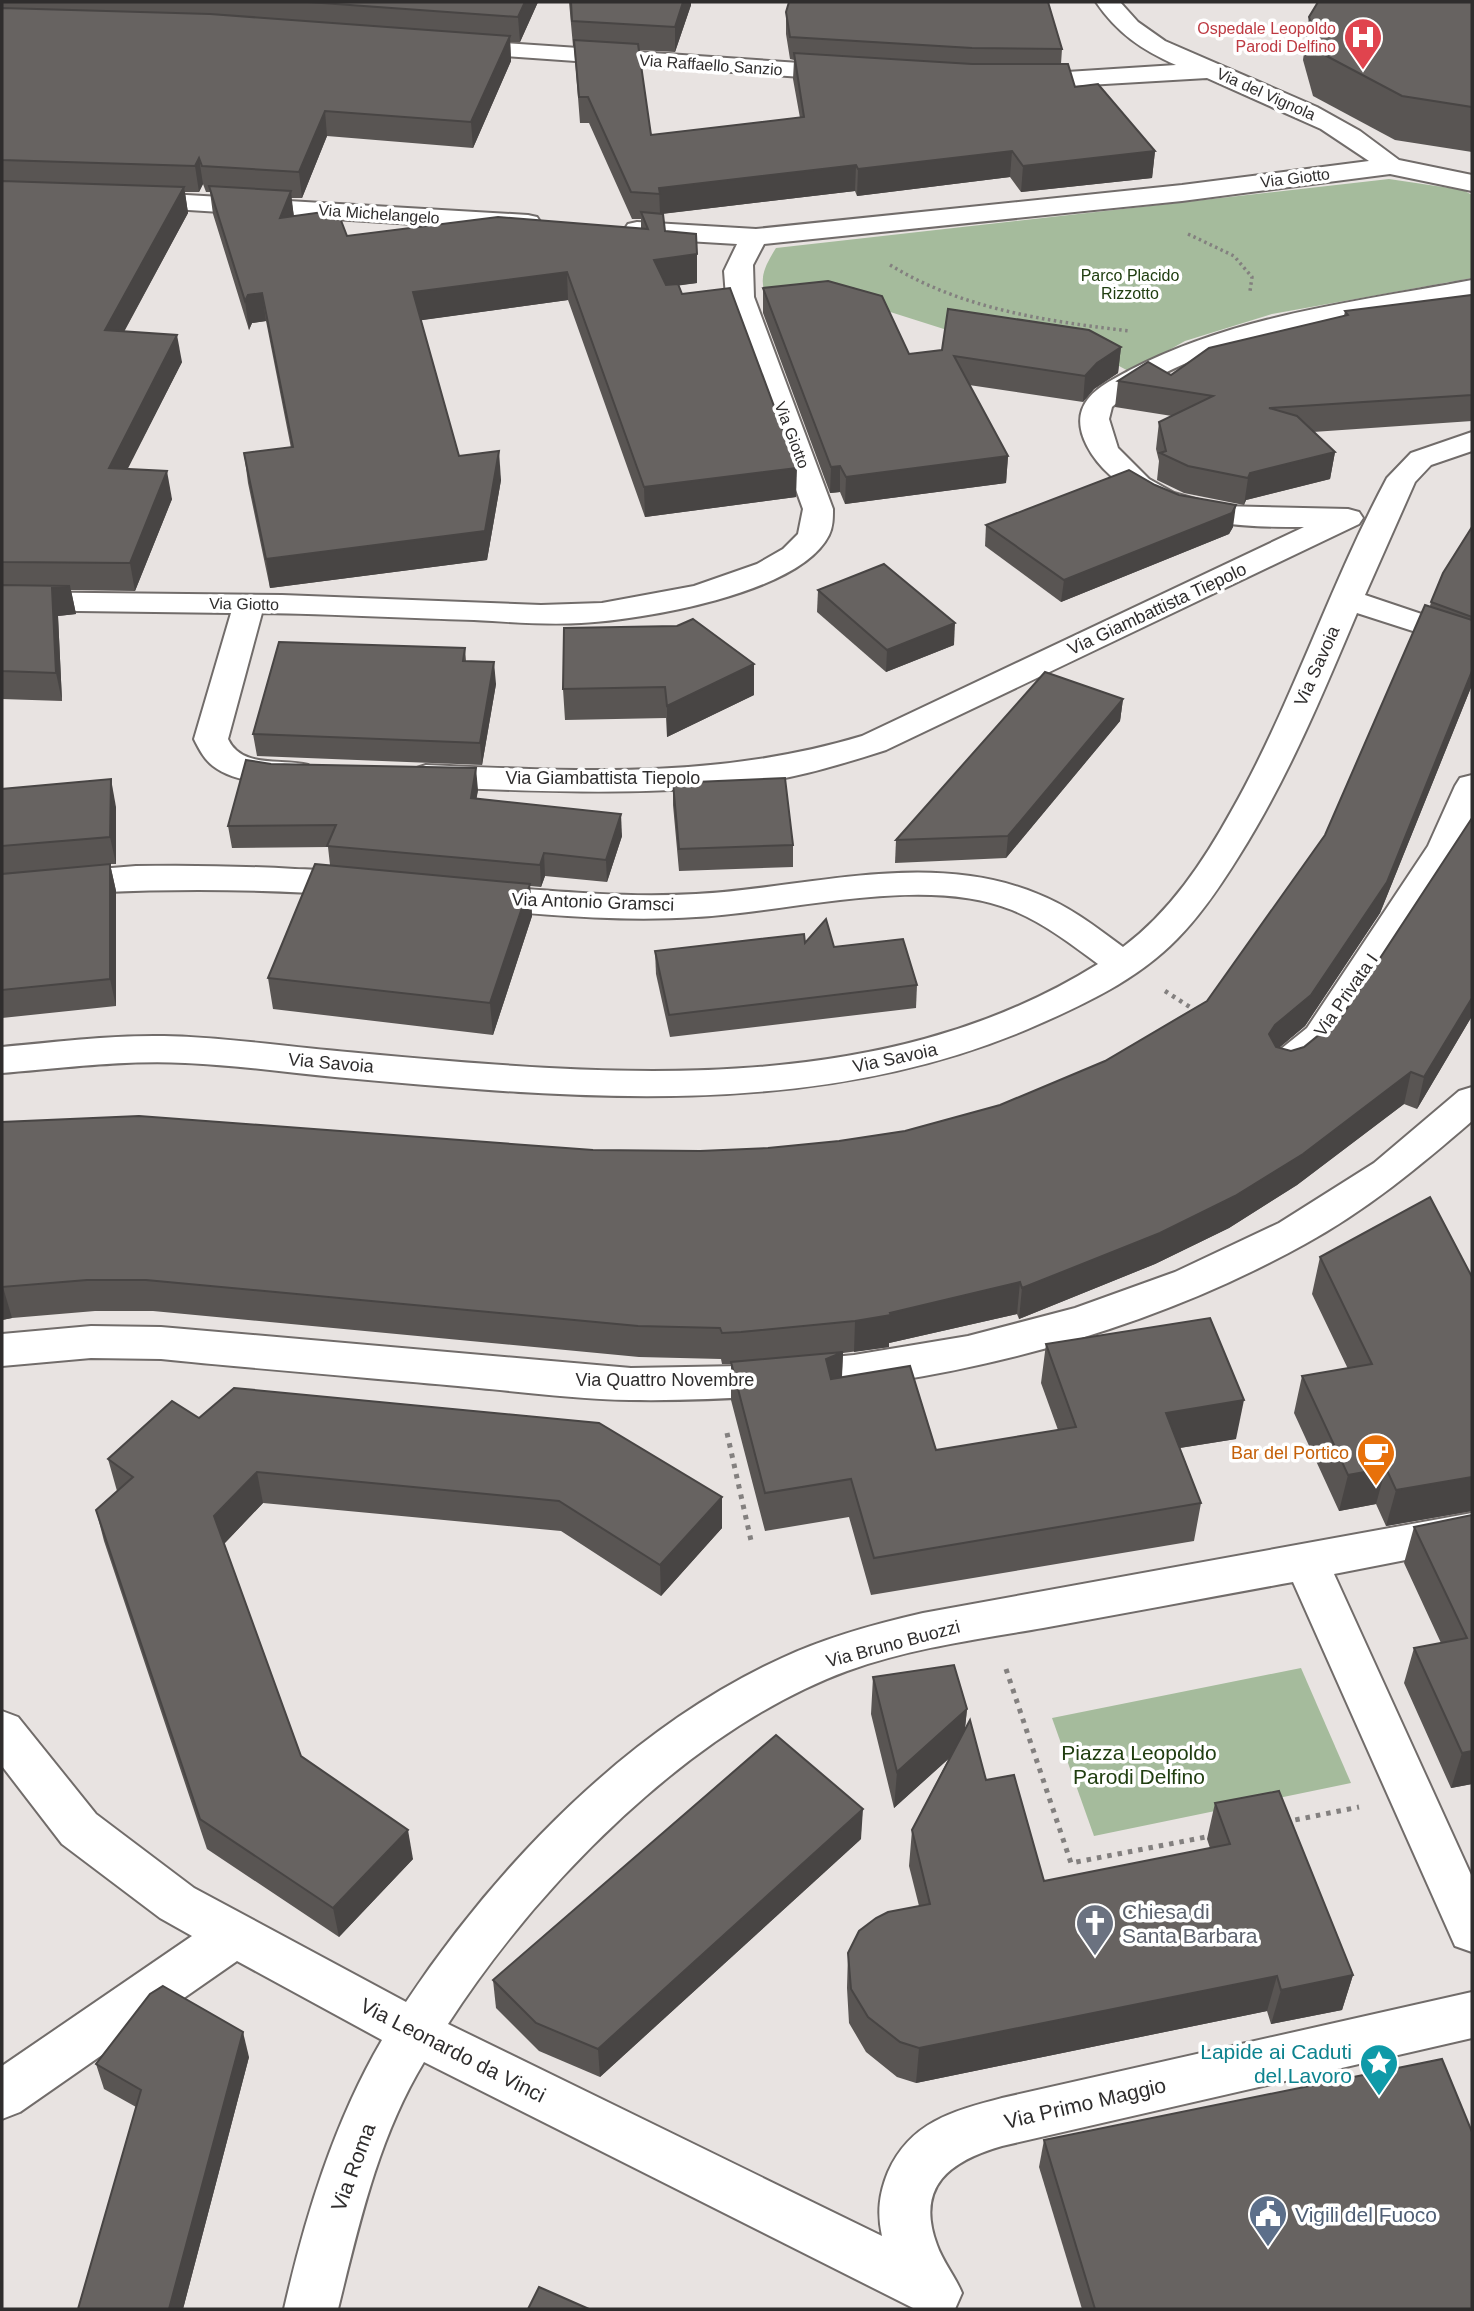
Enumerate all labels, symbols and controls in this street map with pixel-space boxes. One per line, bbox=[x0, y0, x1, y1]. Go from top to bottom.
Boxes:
hospital icon: Ospedale Leopoldo Parodi Delfino bbox=[1342, 16, 1384, 71]
place label: Ospedale Leopoldo Parodi Delfino bbox=[1197, 20, 1336, 55]
street label: Via Raffaello Sanzio bbox=[639, 52, 783, 78]
street label: Via del Vignola bbox=[1214, 65, 1318, 123]
street label: Via Giotto bbox=[1259, 165, 1331, 191]
street label: Via Michelangelo bbox=[318, 201, 440, 227]
park label: Parco Placido Rizzotto bbox=[1081, 267, 1179, 302]
street label: Via Giotto bbox=[772, 399, 813, 471]
street label: Via Giambattista Tiepolo bbox=[1065, 559, 1249, 659]
street label: Via Giotto bbox=[209, 595, 279, 613]
street label: Via Savoia bbox=[1290, 622, 1344, 709]
street label: Via Giambattista Tiepolo bbox=[506, 768, 700, 788]
street label: Via Antonio Gramsci bbox=[511, 889, 675, 915]
street label: Via Privata I bbox=[1310, 950, 1382, 1040]
street label: Via Savoia bbox=[851, 1039, 940, 1077]
street label: Via Savoia bbox=[287, 1049, 376, 1077]
street label: Via Quattro Novembre bbox=[576, 1370, 754, 1390]
cafe icon: Bar del Portico bbox=[1355, 1432, 1397, 1487]
place label: Bar del Portico bbox=[1231, 1443, 1349, 1463]
street label: Via Bruno Buozzi bbox=[824, 1617, 962, 1671]
park label: Piazza Leopoldo Parodi Delfino bbox=[1061, 1741, 1217, 1788]
place label: Chiesa di Santa Barbara bbox=[1122, 1900, 1258, 1947]
church icon: Chiesa di Santa Barbara bbox=[1074, 1902, 1116, 1957]
street label: Via Leonardo da Vinci bbox=[357, 1993, 549, 2107]
place label: Lapide ai Caduti del Lavoro bbox=[1200, 2040, 1352, 2087]
place icon: Lapide ai Caduti del Lavoro bbox=[1358, 2042, 1400, 2097]
street label: Via Primo Maggio bbox=[1002, 2073, 1168, 2133]
street label: Via Roma bbox=[326, 2120, 380, 2214]
public building icon: Vigili del Fuoco bbox=[1247, 2193, 1289, 2248]
place label: Vigili del Fuoco bbox=[1295, 2203, 1437, 2226]

